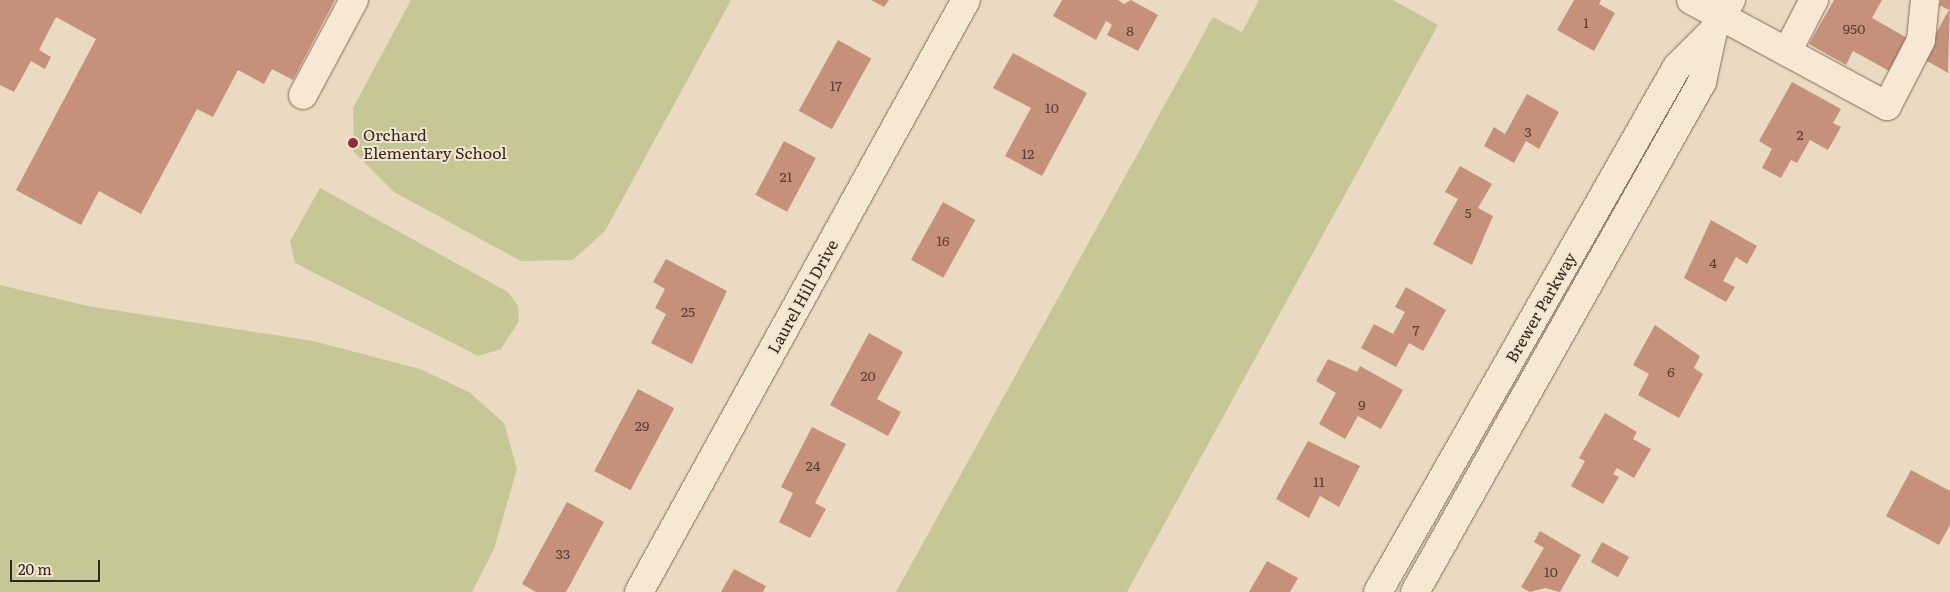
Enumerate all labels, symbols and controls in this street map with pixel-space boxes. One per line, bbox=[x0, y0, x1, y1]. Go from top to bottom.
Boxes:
house number: 1 bbox=[1583, 14, 1589, 30]
house number: 950 bbox=[1843, 20, 1865, 36]
house number: 8 bbox=[1126, 22, 1134, 38]
house number: 17 bbox=[830, 77, 842, 93]
house number: 10 bbox=[1045, 99, 1059, 115]
house number: 3 bbox=[1524, 123, 1532, 139]
place label: Orchard Elementary School bbox=[363, 124, 507, 162]
house number: 2 bbox=[1796, 126, 1804, 142]
marker: Orchard Elementary School bbox=[347, 137, 359, 149]
house number: 12 bbox=[1022, 145, 1034, 161]
house number: 21 bbox=[780, 168, 792, 184]
house number: 5 bbox=[1464, 204, 1472, 220]
house number: 16 bbox=[936, 232, 950, 248]
street label: Laurel Hill Drive bbox=[763, 236, 841, 356]
street label: Brewer Parkway bbox=[1501, 249, 1579, 365]
house number: 4 bbox=[1709, 254, 1717, 270]
house number: 25 bbox=[681, 303, 695, 319]
house number: 7 bbox=[1412, 321, 1420, 337]
house number: 6 bbox=[1667, 363, 1675, 379]
house number: 20 bbox=[860, 367, 876, 383]
house number: 9 bbox=[1358, 396, 1366, 412]
house number: 29 bbox=[635, 417, 649, 433]
house number: 24 bbox=[806, 457, 820, 473]
house number: 11 bbox=[1313, 473, 1325, 489]
house number: 33 bbox=[556, 545, 570, 561]
scale bar bbox=[12, 550, 102, 582]
text: 20 m bbox=[18, 557, 52, 580]
house number: 10 bbox=[1544, 563, 1558, 579]

